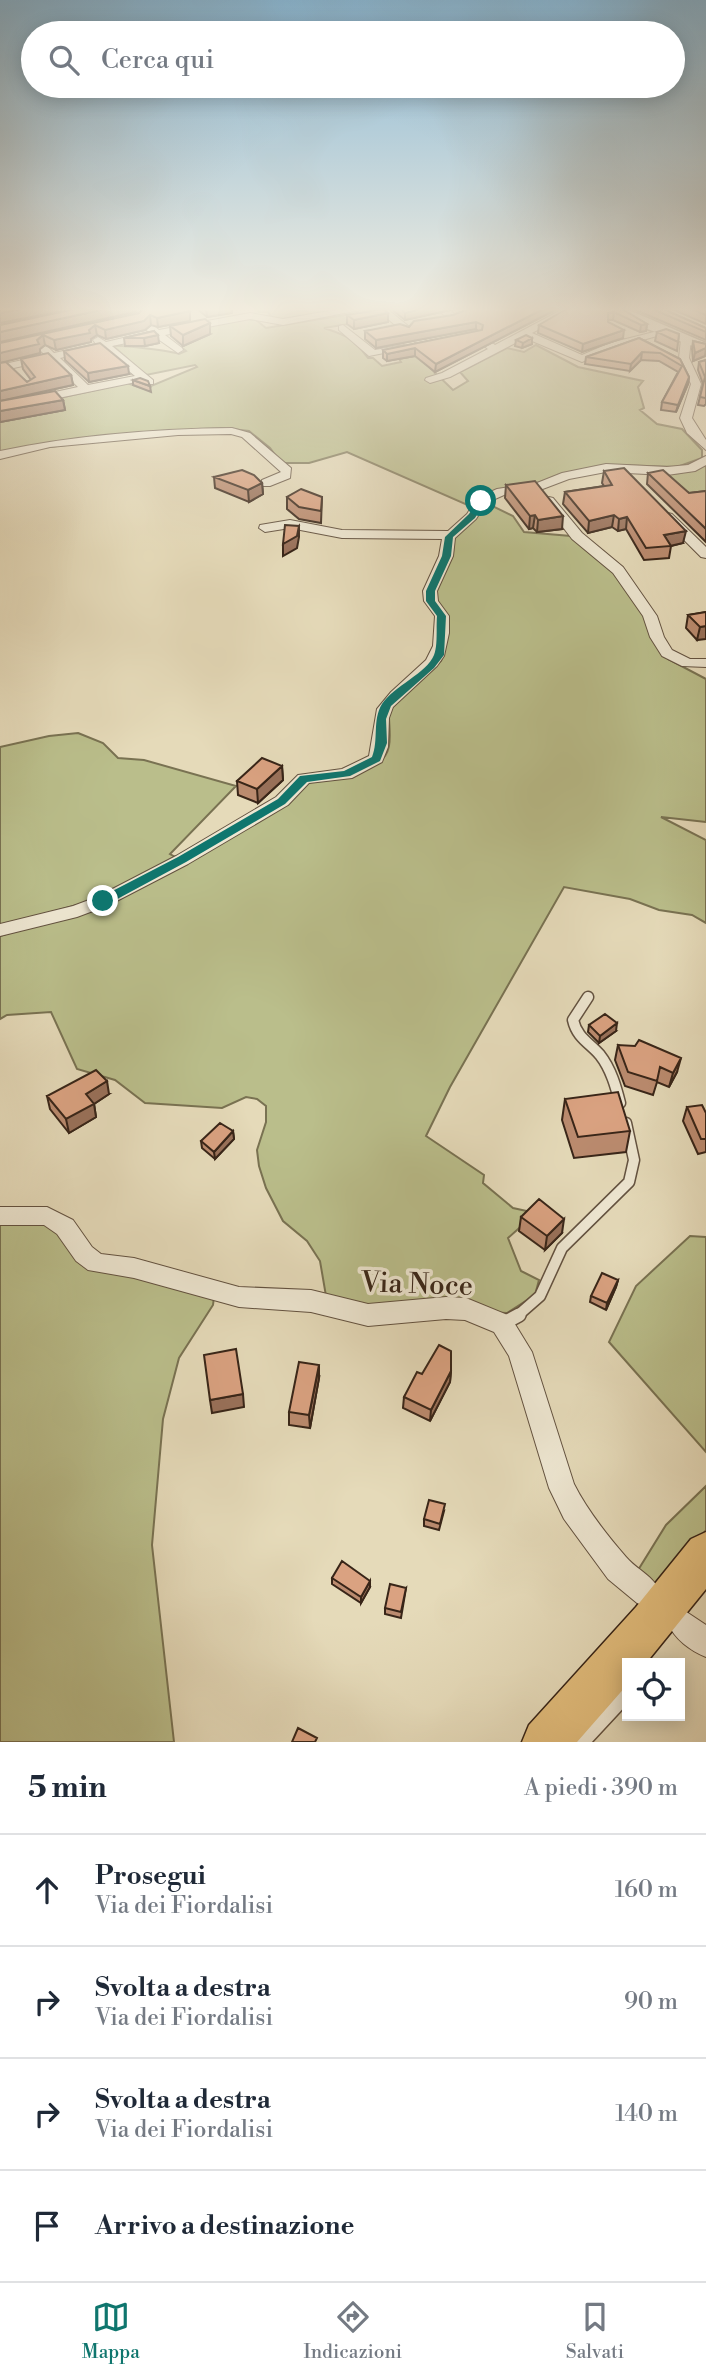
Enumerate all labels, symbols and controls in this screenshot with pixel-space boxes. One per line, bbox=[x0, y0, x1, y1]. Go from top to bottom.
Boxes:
search box bbox=[21, 21, 685, 98]
icon: search bbox=[45, 41, 83, 79]
text: Cerca qui bbox=[101, 44, 214, 76]
route start bbox=[465, 485, 496, 516]
route end bbox=[87, 885, 118, 916]
street label: Via Noce bbox=[359, 1265, 474, 1304]
map controls bbox=[622, 1658, 685, 1721]
button: locate bbox=[622, 1658, 685, 1721]
text: 5 min bbox=[28, 1769, 107, 1807]
text: A piedi · 390 m bbox=[524, 1774, 678, 1802]
text: Prosegui bbox=[95, 1860, 206, 1892]
icon: ahead bbox=[28, 1871, 66, 1909]
text: 160 m bbox=[615, 1876, 678, 1904]
text: Via dei Fiordalisi bbox=[95, 1892, 273, 1920]
text: Svolta a destra bbox=[95, 1972, 271, 2004]
icon: right bbox=[28, 1983, 66, 2021]
text: 90 m bbox=[624, 1988, 678, 2016]
text: Via dei Fiordalisi bbox=[95, 2004, 273, 2032]
text: Svolta a destra bbox=[95, 2084, 271, 2116]
icon: right bbox=[28, 2095, 66, 2133]
text: 140 m bbox=[615, 2100, 678, 2128]
text: Via dei Fiordalisi bbox=[95, 2116, 273, 2144]
icon: arrive bbox=[28, 2207, 66, 2245]
text: Arrivo a destinazione bbox=[95, 2210, 354, 2242]
tab: Mappa bbox=[82, 2298, 140, 2364]
tab: Indicazioni bbox=[304, 2298, 402, 2364]
tab: Salvati bbox=[566, 2298, 624, 2364]

